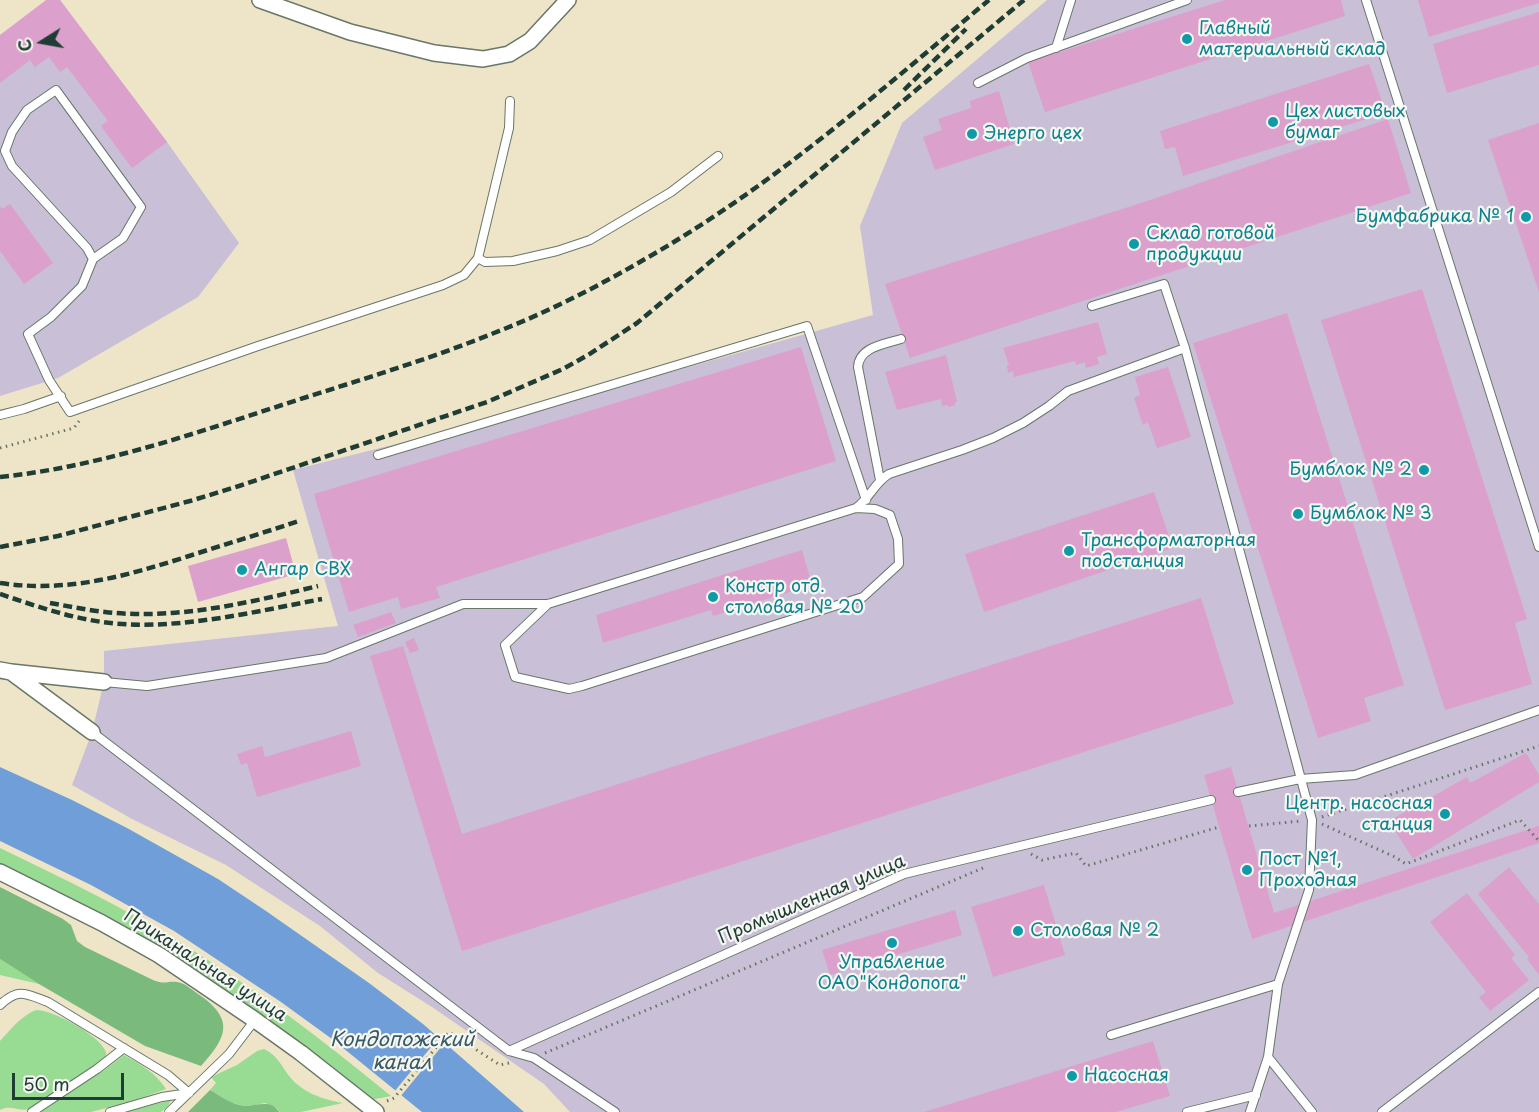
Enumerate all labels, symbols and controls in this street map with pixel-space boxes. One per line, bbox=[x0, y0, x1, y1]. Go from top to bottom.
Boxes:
north arrow bbox=[12, 12, 72, 72]
place label: Главный материальный склад bbox=[1199, 18, 1386, 60]
marker: Главный материальный склад bbox=[1180, 32, 1194, 46]
text: С bbox=[11, 37, 37, 54]
place label: Цех листовых бумаг bbox=[1285, 101, 1405, 144]
marker: Цех листовых бумаг bbox=[1266, 115, 1280, 129]
place label: Энерго цех bbox=[984, 123, 1082, 145]
marker: Энерго цех bbox=[965, 127, 979, 141]
place label: Бумфабрика № 1 bbox=[1356, 206, 1514, 228]
marker: Бумфабрика № 1 bbox=[1519, 210, 1533, 224]
place label: Склад готовой продукции bbox=[1146, 223, 1275, 266]
marker: Склад готовой продукции bbox=[1127, 237, 1141, 251]
place label: Бумблок № 2 bbox=[1289, 459, 1412, 481]
marker: Бумблок № 2 bbox=[1417, 463, 1431, 477]
place label: Бумблок № 3 bbox=[1310, 503, 1432, 525]
marker: Бумблок № 3 bbox=[1291, 507, 1305, 521]
place label: Трансформаторная подстанция bbox=[1081, 530, 1256, 572]
marker: Трансформаторная подстанция bbox=[1062, 544, 1076, 558]
place label: Ангар СВХ bbox=[254, 559, 351, 581]
marker: Ангар СВХ bbox=[235, 563, 249, 577]
place label: Констр отд. столовая № 20 bbox=[725, 576, 864, 618]
marker: Констр отд. столовая № 20 bbox=[706, 590, 720, 604]
place label: Центр. насосная станция bbox=[1285, 793, 1433, 836]
marker: Центр. насосная станция bbox=[1438, 807, 1452, 821]
place label: Пост №1, Проходная bbox=[1259, 849, 1357, 892]
street label: Промышленная улица bbox=[715, 851, 909, 949]
marker: Пост №1, Проходная bbox=[1240, 863, 1254, 877]
street label: Приканальная улица bbox=[119, 905, 291, 1027]
place label: Столовая № 2 bbox=[1030, 920, 1159, 942]
marker: Столовая № 2 bbox=[1011, 924, 1025, 938]
marker: Управление ОАО"Кондопога" bbox=[885, 936, 899, 950]
place label: Управление ОАО"Кондопога" bbox=[817, 952, 967, 994]
water label: Кондопожский канал bbox=[330, 1028, 474, 1075]
scale bar bbox=[15, 1061, 128, 1099]
place label: Насосная bbox=[1084, 1065, 1169, 1087]
marker: Насосная bbox=[1065, 1069, 1079, 1083]
text: 50 m bbox=[23, 1070, 70, 1097]

